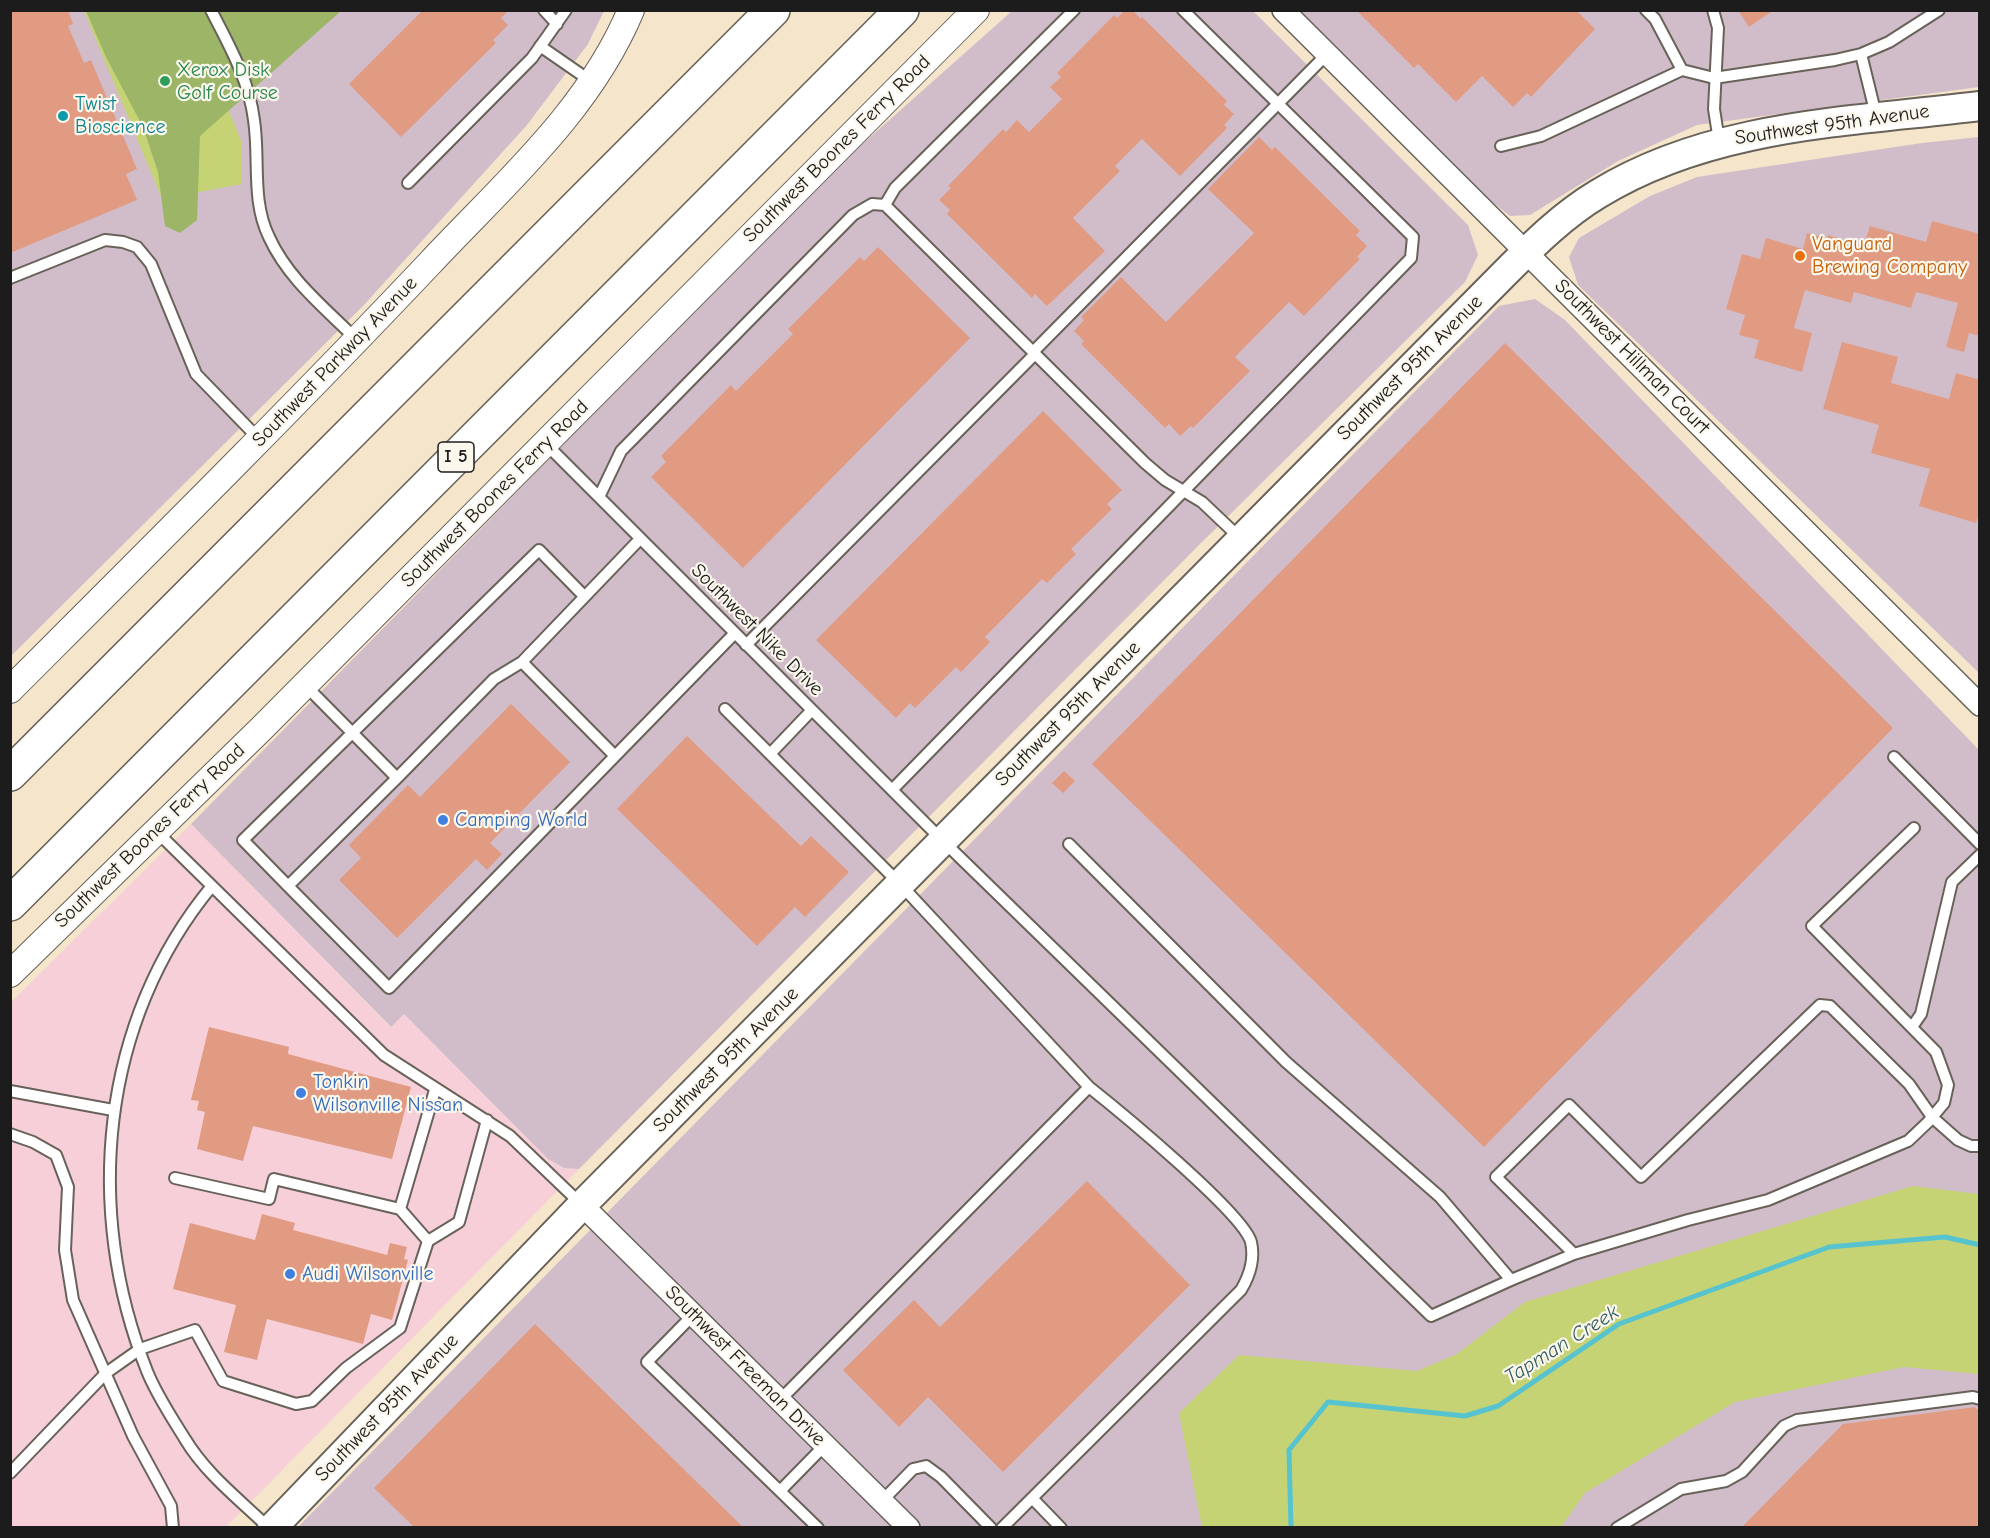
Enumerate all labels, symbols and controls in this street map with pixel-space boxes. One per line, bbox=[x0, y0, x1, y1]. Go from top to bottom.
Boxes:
street label: Southwest Boones Ferry Road bbox=[738, 50, 936, 248]
place label: Xerox Disk Golf Course bbox=[177, 58, 278, 105]
marker: Xerox Disk Golf Course bbox=[158, 74, 172, 88]
place label: Twist Bioscience bbox=[75, 92, 166, 139]
street label: Southwest 95th Avenue bbox=[1733, 99, 1931, 151]
marker: Twist Bioscience bbox=[56, 109, 70, 123]
place label: Vanguard Brewing Company bbox=[1812, 232, 1967, 279]
marker: Vanguard Brewing Company bbox=[1793, 249, 1807, 263]
street label: Southwest Parkway Avenue bbox=[247, 272, 423, 452]
street label: Southwest Hillman Court bbox=[1549, 274, 1715, 440]
street label: Southwest 95th Avenue bbox=[1332, 290, 1488, 446]
street label: Southwest Boones Ferry Road bbox=[396, 395, 594, 593]
road number: I 5 bbox=[438, 442, 474, 472]
street label: Southwest Nike Drive bbox=[686, 559, 828, 701]
street label: Southwest 95th Avenue bbox=[990, 636, 1146, 792]
street label: Southwest Boones Ferry Road bbox=[50, 739, 250, 933]
place label: Camping World bbox=[455, 808, 588, 832]
marker: Camping World bbox=[436, 813, 450, 827]
street label: Southwest 95th Avenue bbox=[648, 982, 804, 1138]
place label: Tonkin Wilsonville Nissan bbox=[313, 1070, 463, 1117]
marker: Tonkin Wilsonville Nissan bbox=[294, 1086, 308, 1100]
place label: Audi Wilsonville bbox=[302, 1262, 433, 1286]
marker: Audi Wilsonville bbox=[283, 1267, 297, 1281]
street label: Southwest Freeman Drive bbox=[660, 1281, 830, 1451]
water label: Tapman Creek bbox=[1500, 1300, 1624, 1390]
street label: Southwest 95th Avenue bbox=[310, 1329, 464, 1487]

